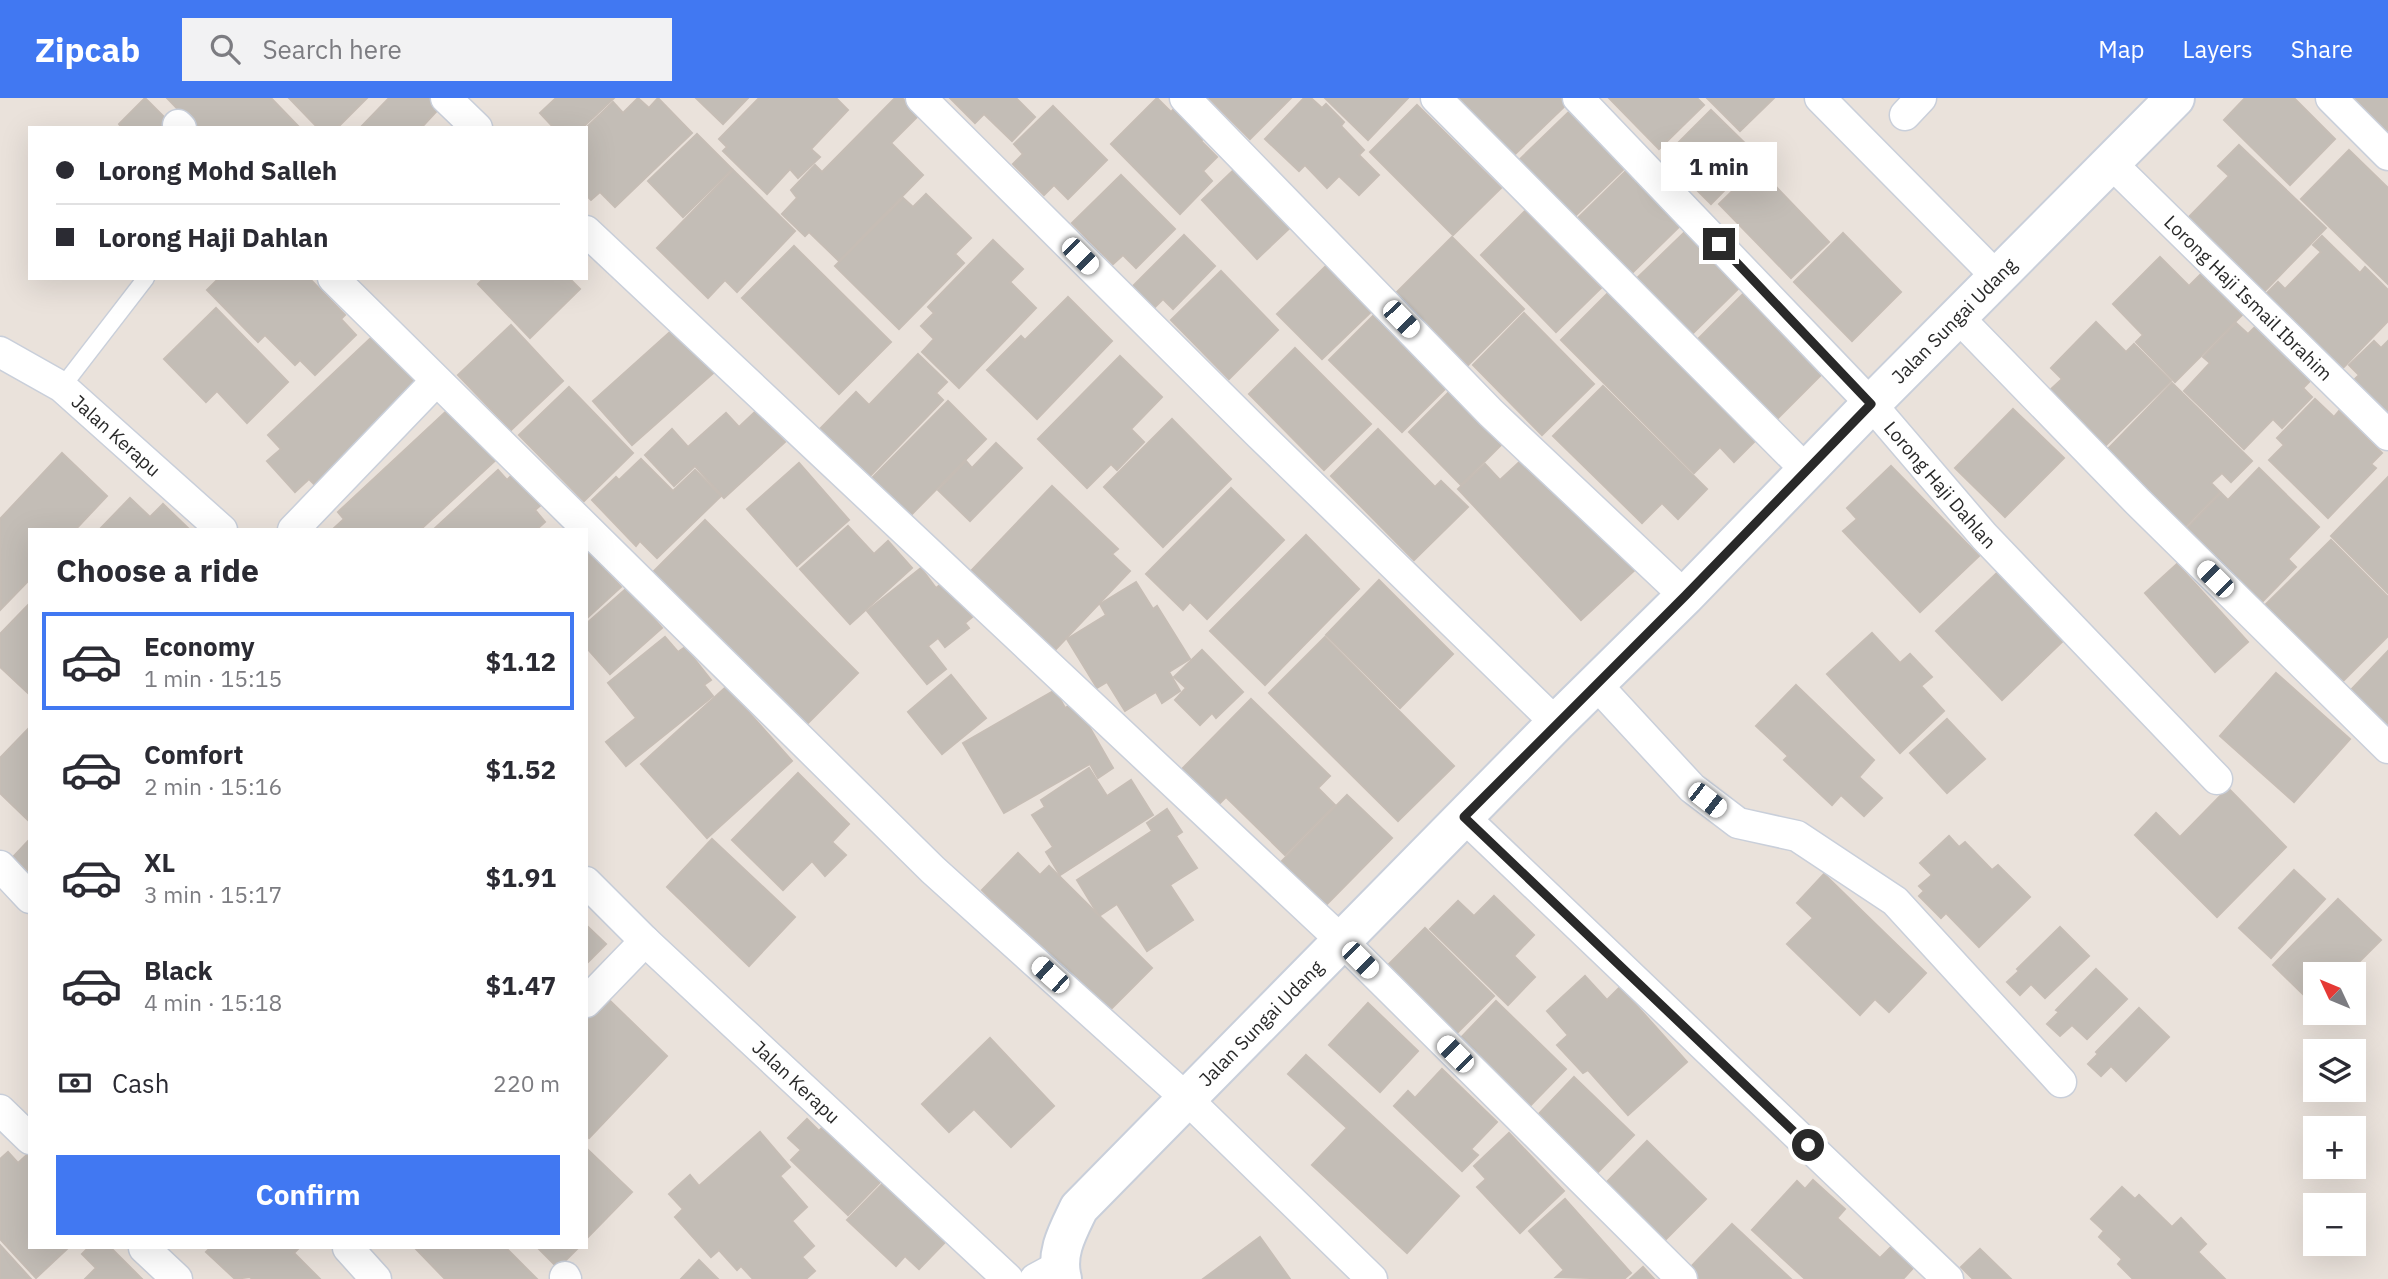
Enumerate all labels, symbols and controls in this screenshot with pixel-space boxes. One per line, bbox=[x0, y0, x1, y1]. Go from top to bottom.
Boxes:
search box bbox=[182, 18, 672, 81]
text: Zipcab bbox=[35, 28, 140, 71]
icon: search bbox=[206, 30, 244, 68]
text: Search here bbox=[262, 32, 402, 66]
text: Map bbox=[2098, 33, 2145, 65]
text: Layers bbox=[2183, 33, 2253, 65]
text: Share bbox=[2291, 33, 2353, 65]
callout: 1 min bbox=[1661, 142, 1777, 192]
text: 1 min bbox=[1689, 151, 1749, 181]
text: Lorong Mohd Salleh bbox=[98, 153, 337, 187]
street label: Lorong Haji Ismail Ibrahim bbox=[2159, 210, 2338, 386]
text: Lorong Haji Dahlan bbox=[98, 220, 328, 254]
route end bbox=[1703, 228, 1735, 260]
car bbox=[1058, 234, 1103, 278]
street label: Jalan Sungai Udang bbox=[1886, 253, 2021, 388]
car bbox=[1379, 297, 1424, 341]
street label: Jalan Kerapu bbox=[67, 389, 166, 482]
street label: Lorong Haji Dahlan bbox=[1879, 416, 2001, 553]
text: Choose a ride bbox=[56, 549, 259, 591]
car bbox=[2193, 557, 2238, 601]
text: Economy bbox=[144, 629, 255, 663]
icon: car bbox=[60, 630, 123, 693]
text: $1.12 bbox=[486, 644, 556, 678]
text: 1 min · 15:15 bbox=[144, 663, 282, 693]
text: Comfort bbox=[144, 737, 243, 771]
icon: car bbox=[60, 738, 123, 801]
text: $1.52 bbox=[486, 752, 556, 786]
text: 2 min · 15:16 bbox=[144, 771, 282, 801]
car bbox=[1684, 779, 1731, 821]
text: XL bbox=[144, 845, 175, 879]
icon: car bbox=[60, 846, 123, 909]
text: $1.91 bbox=[486, 860, 556, 894]
text: 3 min · 15:17 bbox=[144, 879, 282, 909]
car bbox=[1338, 938, 1383, 982]
text: Black bbox=[144, 953, 212, 987]
car bbox=[1028, 953, 1073, 997]
icon: car bbox=[60, 954, 123, 1017]
street label: Jalan Sungai Udang bbox=[1193, 955, 1328, 1091]
north arrow bbox=[2303, 962, 2366, 1026]
map controls bbox=[2303, 962, 2366, 1256]
text: $1.47 bbox=[486, 968, 556, 1002]
text: 4 min · 15:18 bbox=[144, 987, 282, 1017]
car bbox=[1433, 1032, 1478, 1076]
street label: Jalan Kerapu bbox=[747, 1035, 845, 1128]
button: layers bbox=[2303, 1039, 2366, 1102]
icon: cash bbox=[56, 1064, 94, 1102]
text: Cash bbox=[112, 1066, 169, 1100]
text: 220 m bbox=[493, 1068, 560, 1098]
button: + bbox=[2303, 1116, 2366, 1179]
route start bbox=[1792, 1129, 1824, 1161]
button: Confirm bbox=[56, 1155, 560, 1235]
button: − bbox=[2303, 1193, 2366, 1256]

